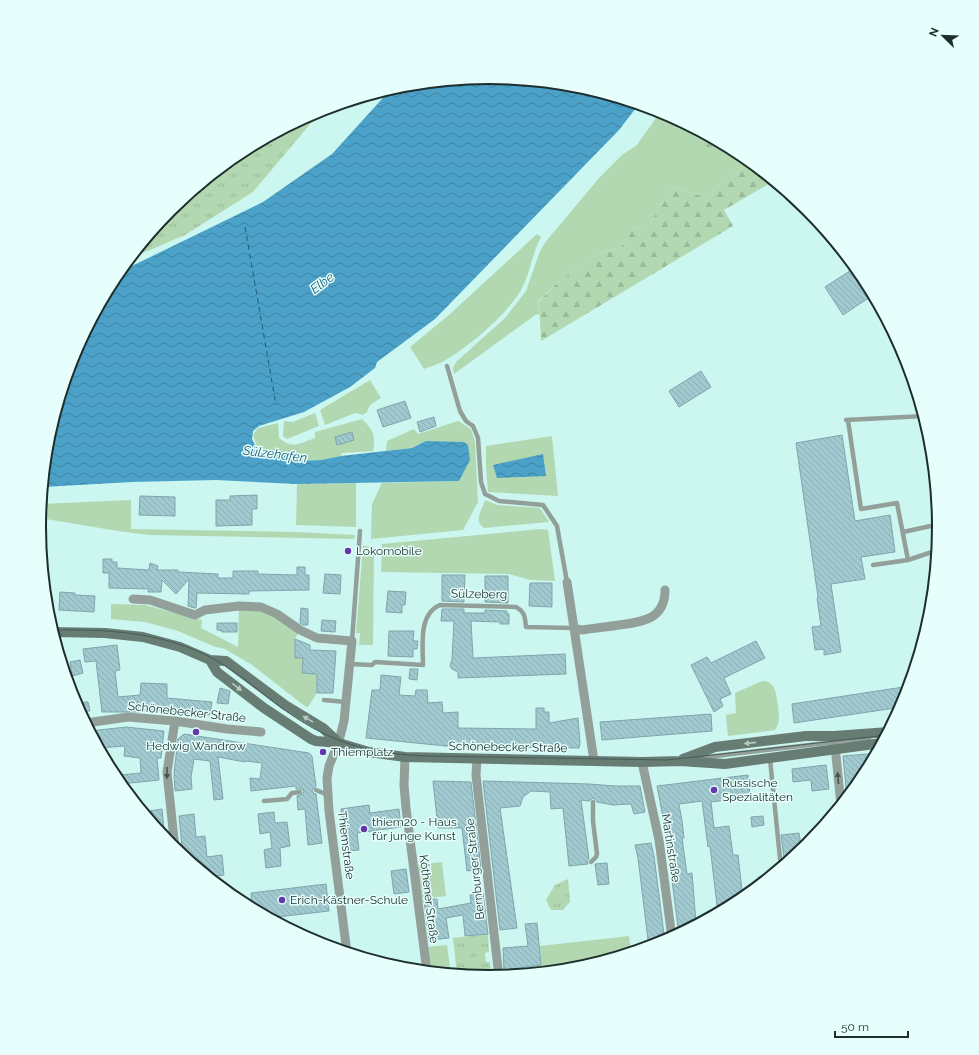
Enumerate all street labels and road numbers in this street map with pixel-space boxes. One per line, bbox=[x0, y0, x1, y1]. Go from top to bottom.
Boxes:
street label: Sülzeberg bbox=[451, 587, 507, 601]
street label: Schönebecker Straße bbox=[127, 699, 247, 725]
street label: Schönebecker Straße bbox=[449, 739, 567, 755]
street label: Thiemstraße bbox=[335, 810, 357, 880]
street label: Martinstraße bbox=[659, 813, 683, 883]
street label: Bernburger Straße bbox=[463, 818, 487, 920]
street label: Köthener Straße bbox=[417, 854, 441, 944]

